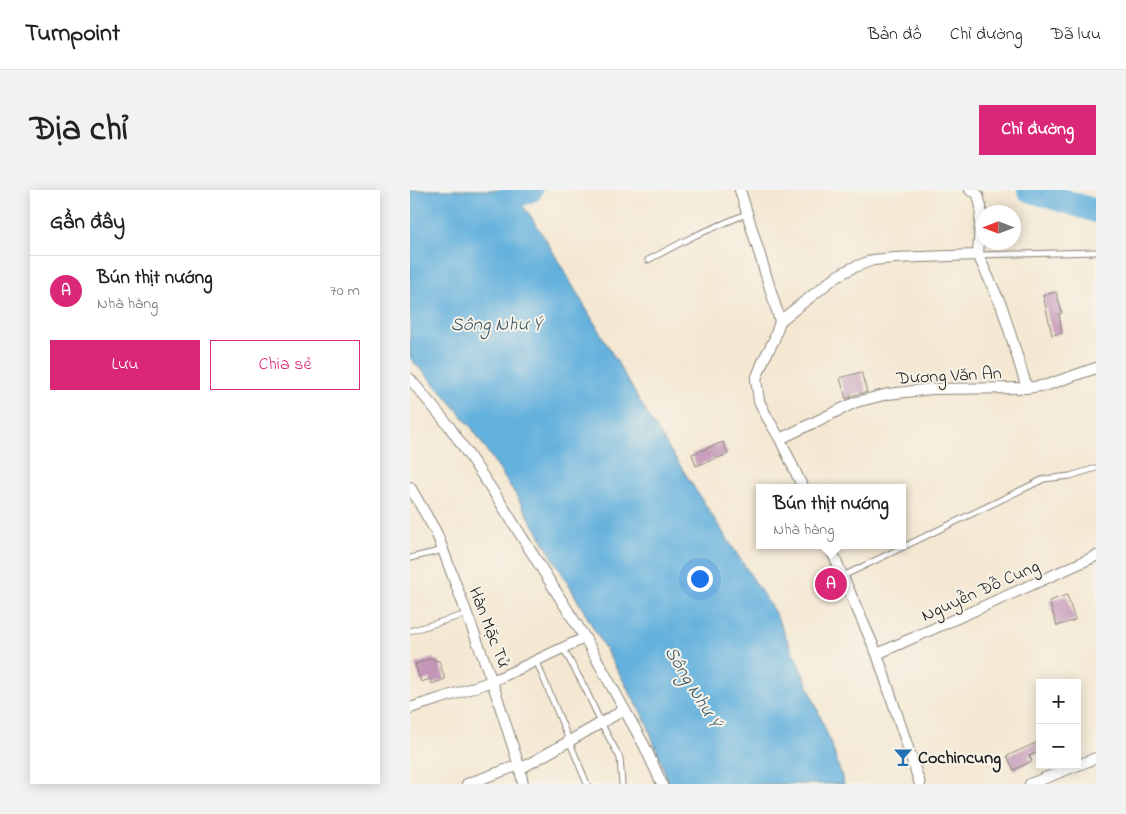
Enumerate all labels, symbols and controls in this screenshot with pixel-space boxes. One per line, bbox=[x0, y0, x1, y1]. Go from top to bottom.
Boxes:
text: Turnpoint bbox=[25, 17, 120, 52]
text: Bản đồ bbox=[868, 22, 922, 48]
text: Chỉ đường bbox=[950, 22, 1023, 48]
text: Đã lưu bbox=[1051, 22, 1101, 48]
text: Địa chỉ bbox=[30, 105, 128, 156]
button: Chỉ đường bbox=[979, 105, 1096, 155]
north arrow bbox=[976, 205, 1021, 250]
text: Gần đây bbox=[50, 208, 125, 238]
text: Bún thịt nướng bbox=[97, 265, 213, 292]
text: A bbox=[61, 279, 71, 303]
text: 70 m bbox=[330, 279, 360, 303]
text: Nhà hàng bbox=[97, 292, 158, 316]
water label: Sông Như Ý bbox=[451, 312, 545, 340]
button: Lưu bbox=[50, 340, 200, 390]
button: Chia sẻ bbox=[210, 340, 360, 390]
street label: Dương Văn An bbox=[895, 361, 1002, 394]
popup bbox=[756, 484, 906, 549]
text: Bún thịt nướng bbox=[773, 491, 889, 518]
text: Nhà hàng bbox=[773, 518, 834, 542]
street label: Nguyễn Đỗ Cung bbox=[918, 554, 1044, 630]
pin: A bbox=[815, 565, 847, 603]
your location bbox=[687, 566, 713, 592]
street label: Hàn Mặc Tử bbox=[461, 583, 515, 672]
water label: Sông Như Ý bbox=[656, 641, 729, 737]
map controls bbox=[1036, 679, 1081, 769]
button: + bbox=[1036, 679, 1081, 724]
button: − bbox=[1036, 724, 1081, 769]
bar icon: Cochincung bbox=[892, 746, 914, 768]
place label: Cochincung bbox=[918, 746, 1001, 773]

